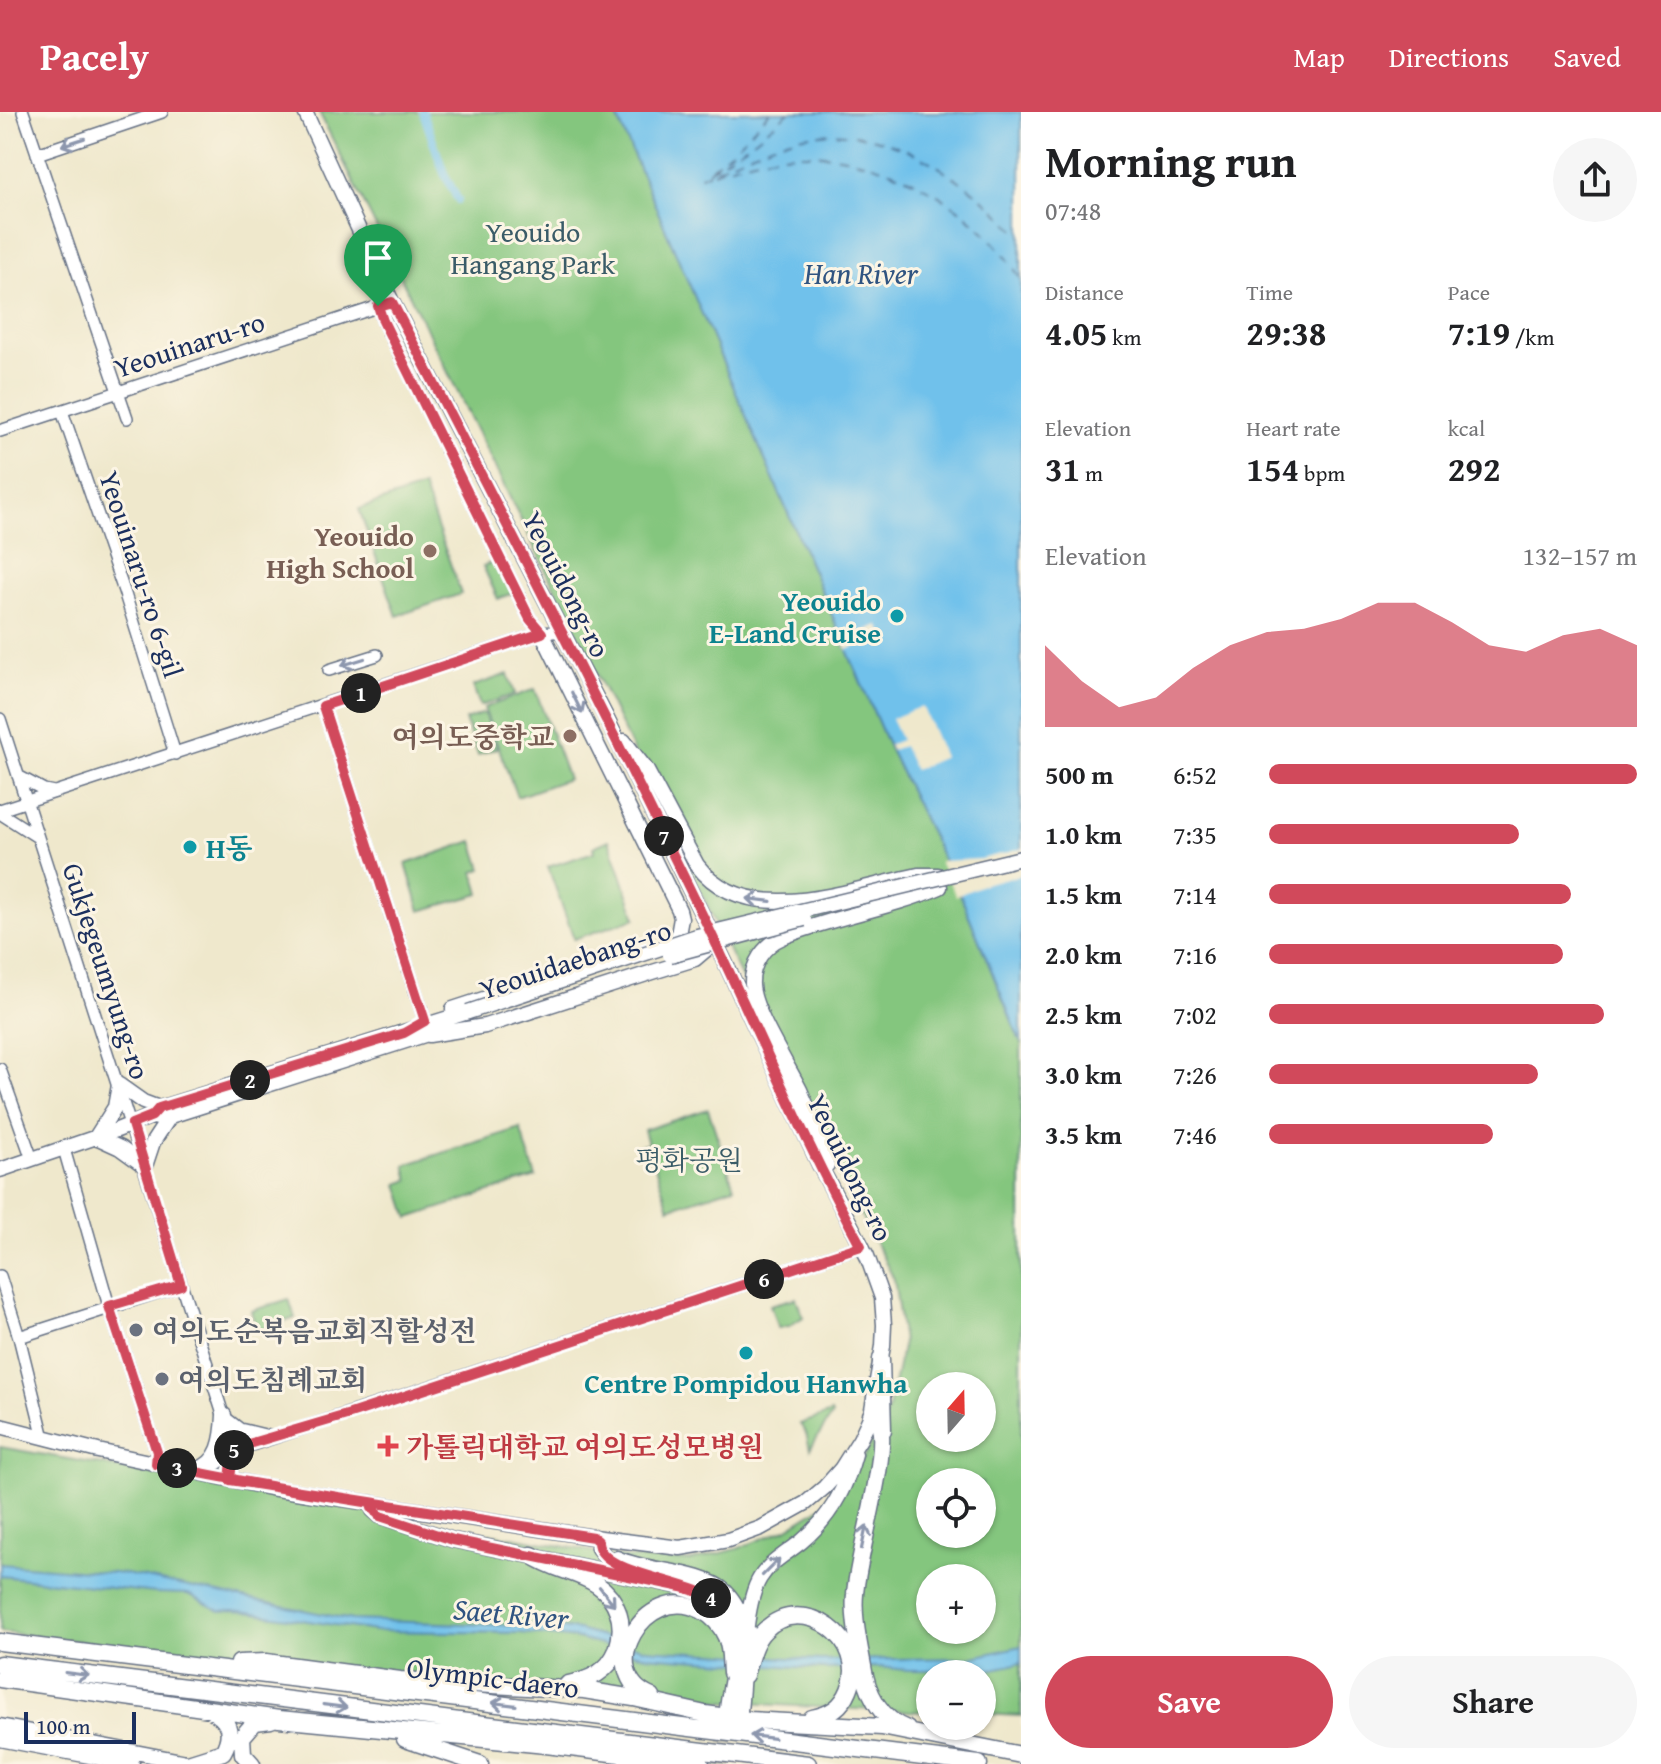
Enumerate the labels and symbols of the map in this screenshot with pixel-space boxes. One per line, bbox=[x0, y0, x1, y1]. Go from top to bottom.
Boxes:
one-way arrow bbox=[60, 135, 85, 150]
park label: Yeouido Hangang Park bbox=[451, 211, 616, 284]
pin bbox=[344, 224, 412, 306]
water label: Han River bbox=[803, 251, 919, 295]
street label: Yeouinaru-ro bbox=[108, 300, 270, 388]
street label: Yeouinaru-ro 6-gil bbox=[89, 465, 195, 683]
street label: Yeouidong-ro bbox=[513, 504, 621, 664]
place label: Yeouido High School bbox=[266, 515, 414, 588]
marker: Yeouido High School bbox=[421, 542, 439, 560]
place label: Yeouido E-Land Cruise bbox=[709, 580, 881, 653]
marker: Yeouido E-Land Cruise bbox=[888, 607, 906, 625]
one-way arrow bbox=[341, 655, 367, 670]
pin: 1 bbox=[341, 673, 381, 713]
one-way arrow bbox=[571, 691, 586, 714]
place label: 여의도중학교 bbox=[392, 716, 554, 757]
marker: 여의도중학교 bbox=[561, 727, 579, 745]
pin: 7 bbox=[644, 816, 684, 856]
place label: H동 bbox=[206, 827, 252, 868]
marker: H동 bbox=[181, 838, 199, 856]
street label: Gukjegeumyung-ro bbox=[53, 857, 161, 1085]
one-way arrow bbox=[746, 893, 773, 908]
street label: Yeouidaebang-ro bbox=[474, 909, 676, 1009]
pin: 2 bbox=[230, 1060, 270, 1100]
street label: Yeouidong-ro bbox=[798, 1086, 904, 1248]
park label: 평화공원 bbox=[635, 1139, 743, 1180]
pin: 6 bbox=[744, 1259, 784, 1299]
place label: 여의도순복음교회직할성전 bbox=[152, 1310, 477, 1351]
marker: 여의도순복음교회직할성전 bbox=[127, 1321, 145, 1339]
marker: Centre Pompidou Hanwha bbox=[737, 1344, 755, 1362]
place label: 여의도침례교회 bbox=[178, 1359, 367, 1400]
place label: Centre Pompidou Hanwha bbox=[584, 1362, 908, 1403]
marker: 여의도침례교회 bbox=[153, 1370, 171, 1388]
north arrow bbox=[916, 1372, 996, 1452]
place label: 가톨릭대학교 여의도성모병원 bbox=[406, 1426, 764, 1467]
pin: 5 bbox=[214, 1430, 254, 1470]
marker: 가톨릭대학교 여의도성모병원 bbox=[377, 1435, 399, 1457]
pin: 3 bbox=[157, 1448, 197, 1488]
one-way arrow bbox=[857, 1525, 872, 1550]
one-way arrow bbox=[761, 1558, 780, 1577]
pin: 4 bbox=[691, 1578, 731, 1618]
one-way arrow bbox=[598, 1585, 616, 1605]
water label: Saet River bbox=[452, 1586, 571, 1640]
street label: Olympic-daero bbox=[404, 1646, 582, 1708]
one-way arrow bbox=[64, 1666, 90, 1681]
one-way arrow bbox=[492, 1697, 518, 1712]
one-way arrow bbox=[322, 1698, 348, 1713]
scale bar bbox=[24, 1708, 136, 1744]
one-way arrow bbox=[750, 1729, 775, 1744]

